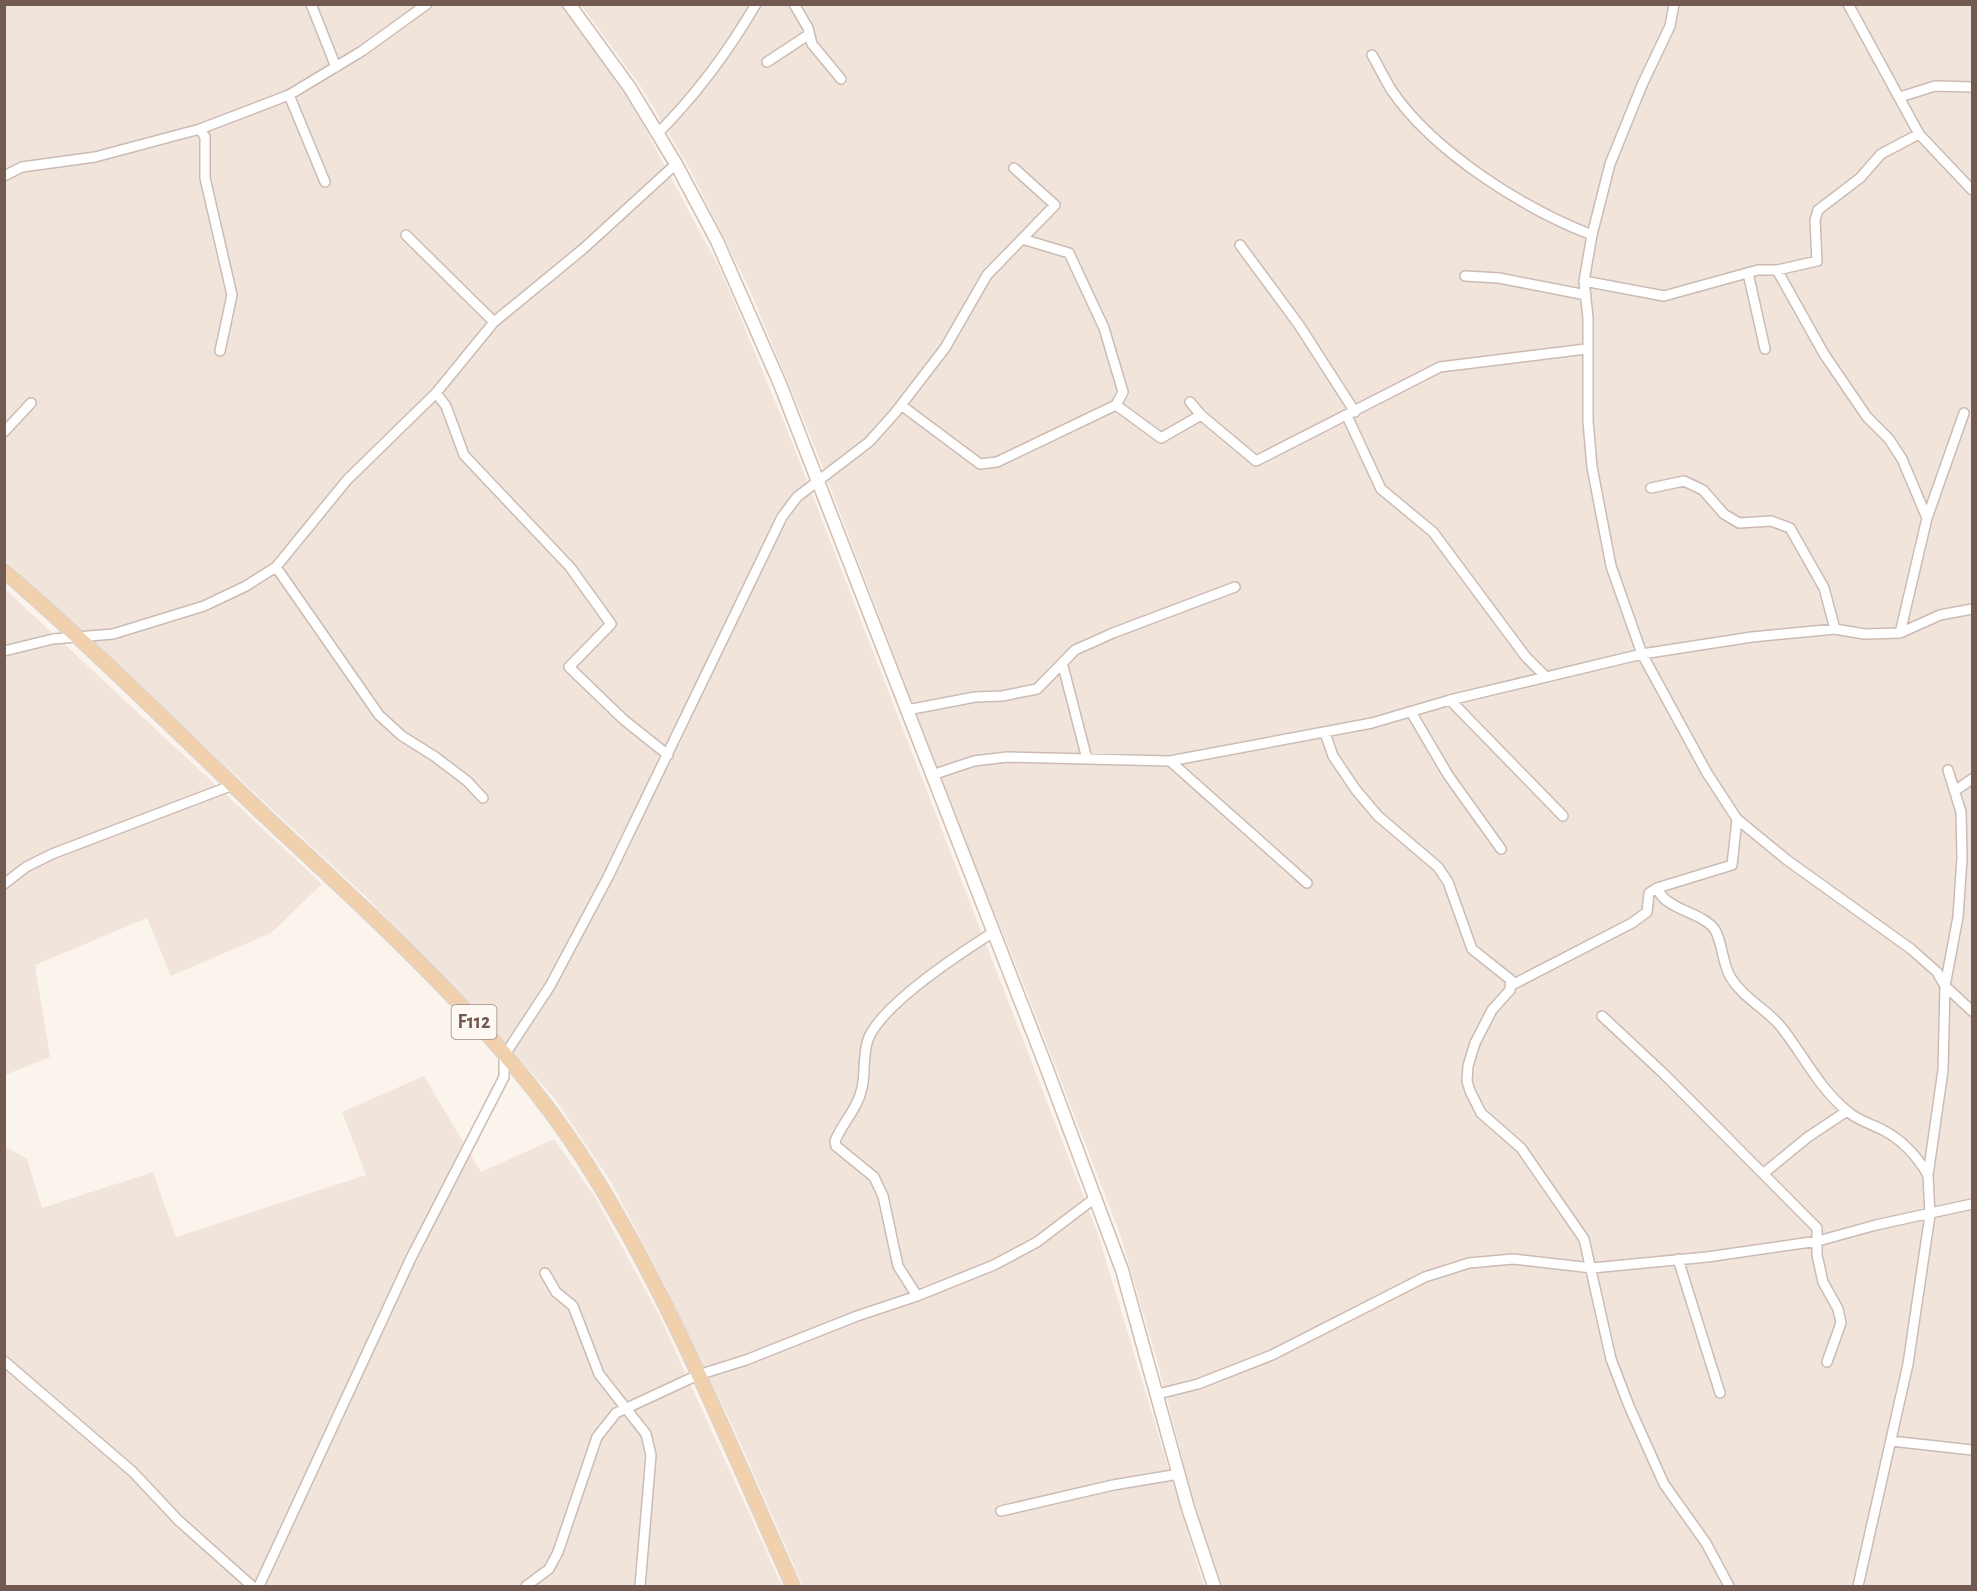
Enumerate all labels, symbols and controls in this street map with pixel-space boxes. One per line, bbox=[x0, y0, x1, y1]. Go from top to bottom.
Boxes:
road number: F112 bbox=[452, 1005, 496, 1039]

